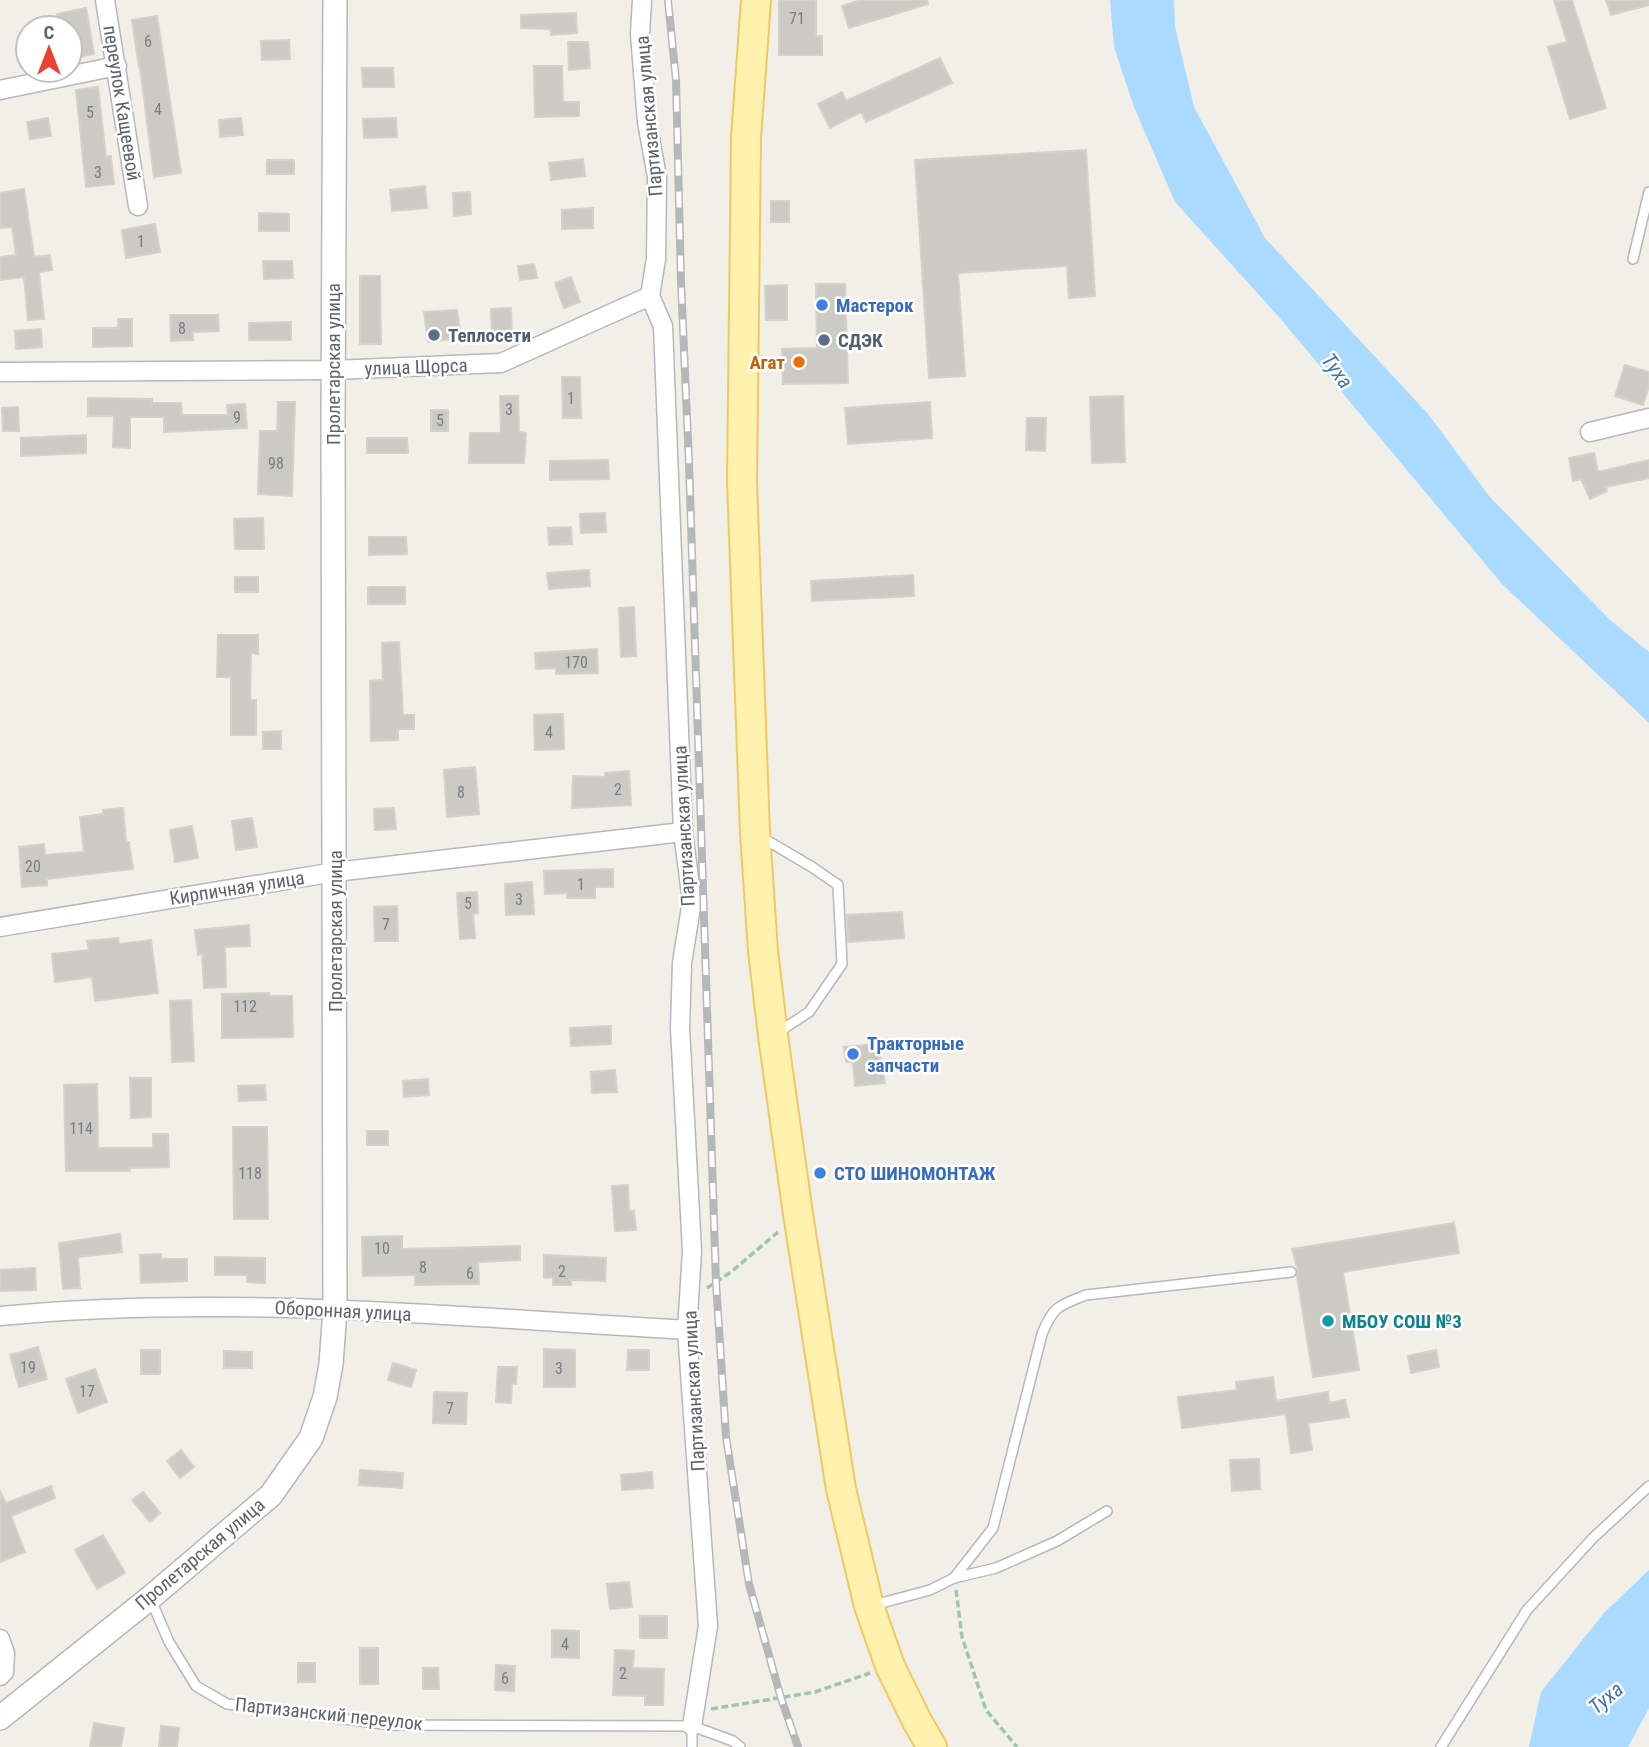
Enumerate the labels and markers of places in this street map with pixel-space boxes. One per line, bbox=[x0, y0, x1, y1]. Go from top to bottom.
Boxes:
place label: Мастерок bbox=[836, 294, 914, 317]
marker: Мастерок bbox=[814, 297, 830, 313]
place label: Теплосети bbox=[448, 324, 531, 347]
marker: Теплосети bbox=[426, 327, 442, 343]
place label: СДЭК bbox=[838, 329, 883, 352]
marker: СДЭК bbox=[816, 332, 832, 348]
place label: Агат bbox=[750, 351, 785, 374]
marker: Агат bbox=[791, 354, 807, 370]
place label: Тракторные запчасти bbox=[867, 1032, 964, 1077]
marker: Тракторные запчасти bbox=[845, 1046, 861, 1062]
place label: СТО ШИНОМОНТАЖ bbox=[834, 1162, 996, 1185]
marker: СТО ШИНОМОНТАЖ bbox=[812, 1165, 828, 1181]
place label: МБОУ СОШ №3 bbox=[1342, 1310, 1462, 1333]
marker: МБОУ СОШ №3 bbox=[1320, 1313, 1336, 1329]

